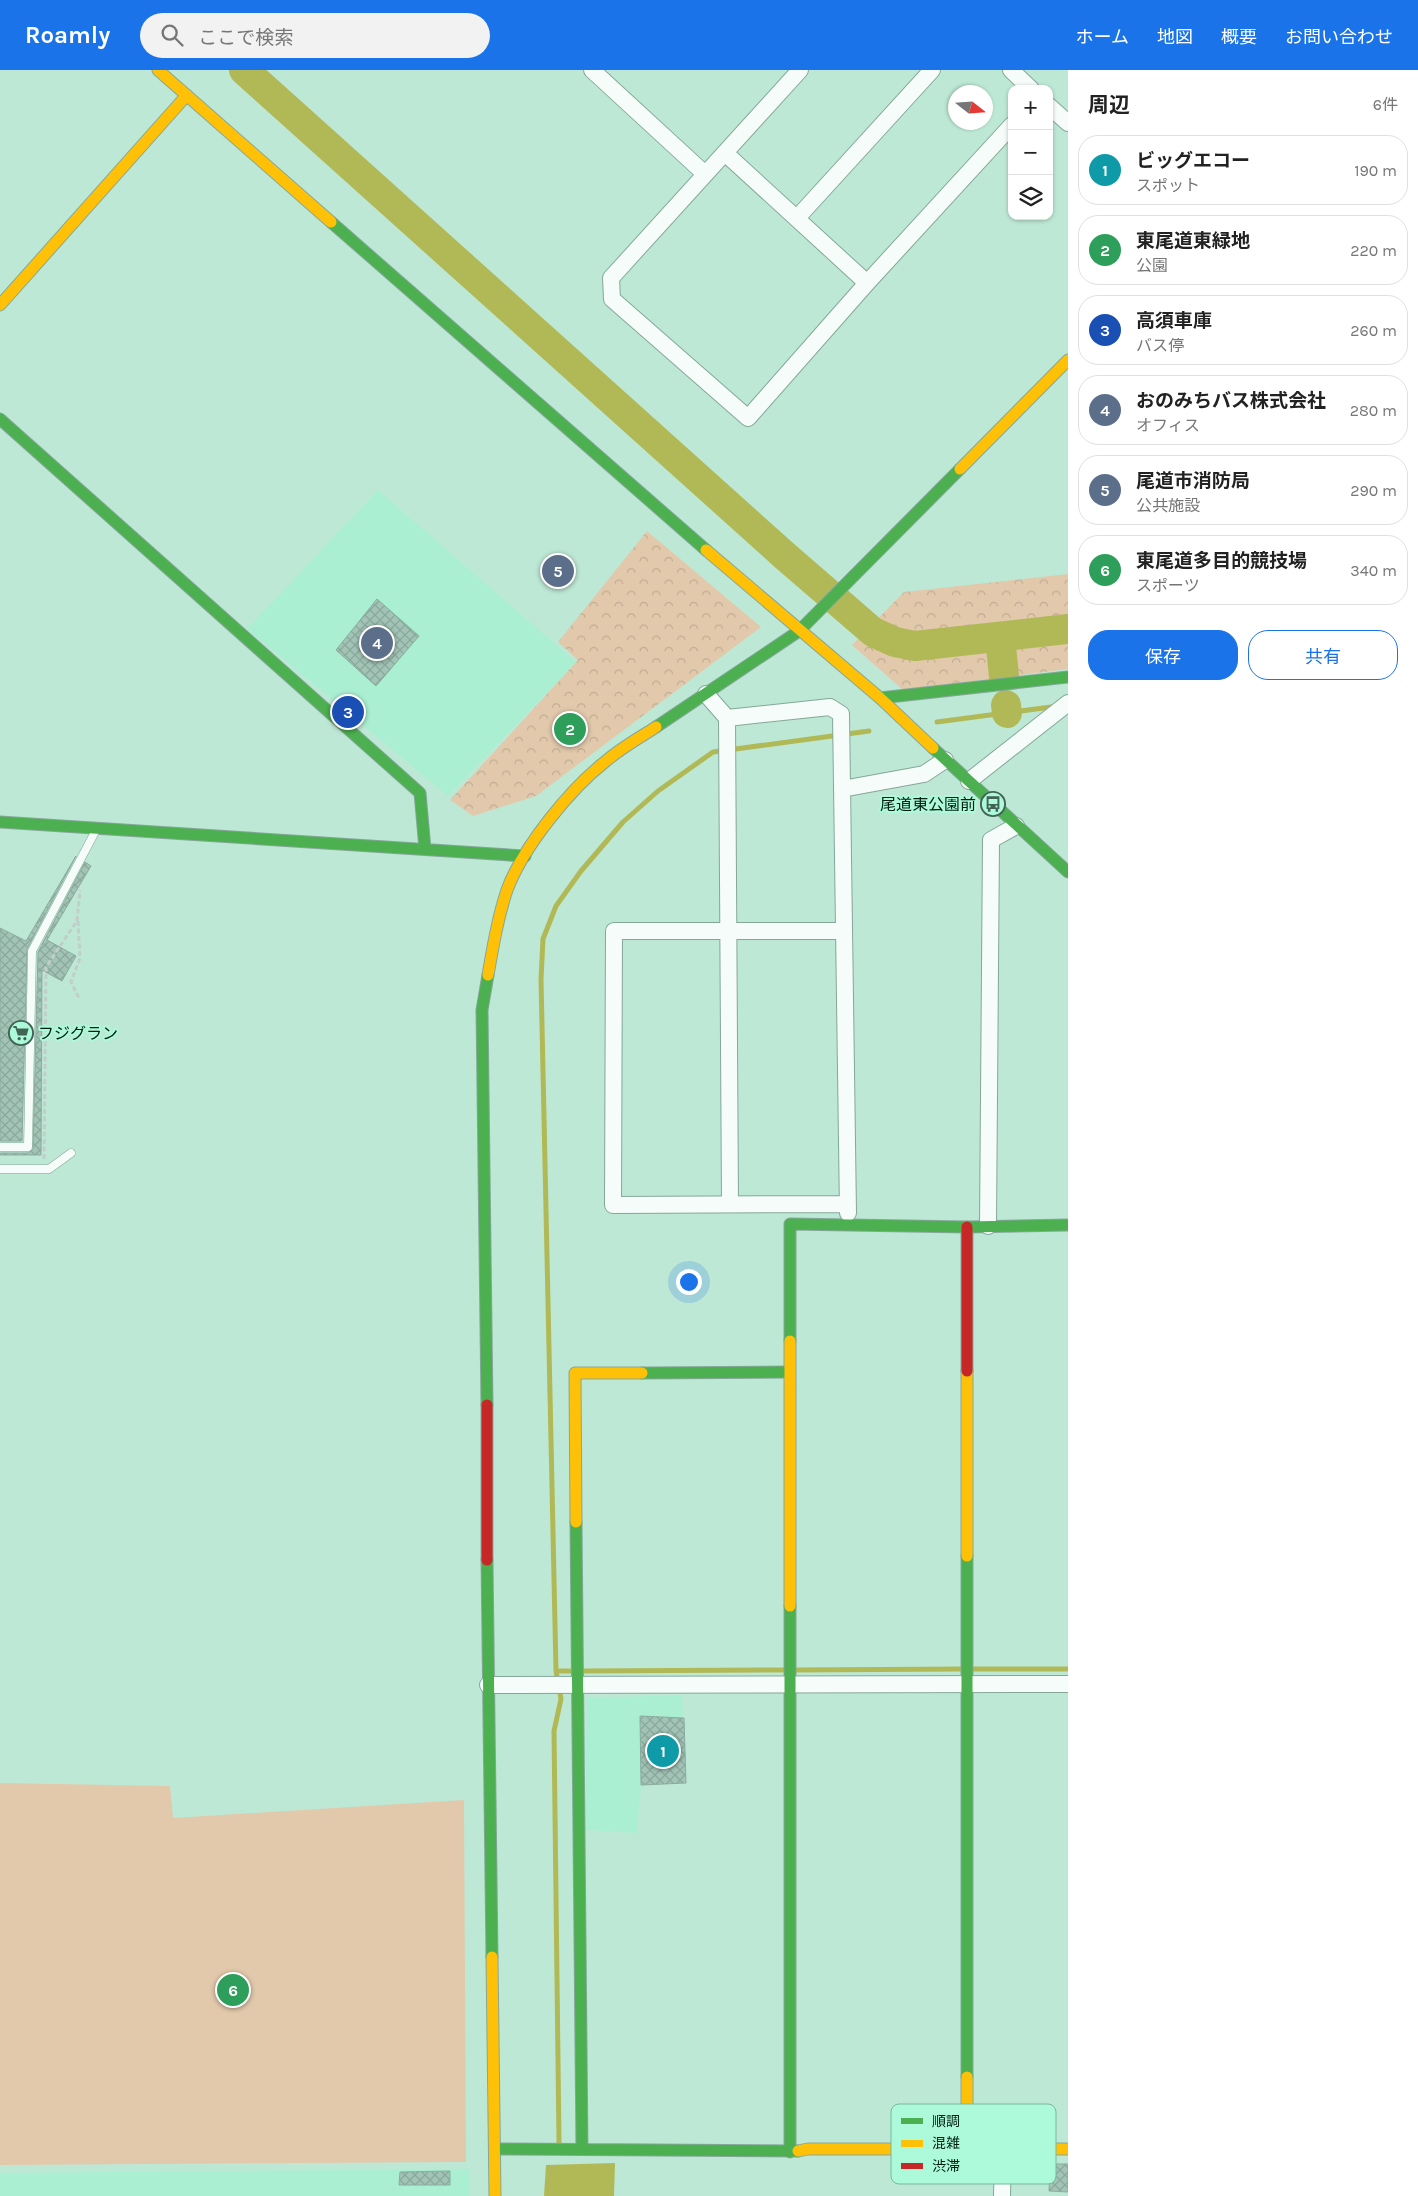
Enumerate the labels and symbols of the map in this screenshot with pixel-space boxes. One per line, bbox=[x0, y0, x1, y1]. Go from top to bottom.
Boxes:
north arrow bbox=[948, 85, 993, 130]
pin: 5 bbox=[542, 552, 574, 590]
pin: 4 bbox=[361, 624, 393, 662]
pin: 3 bbox=[332, 693, 364, 731]
pin: 2 bbox=[554, 710, 586, 748]
bus stop icon: 尾道東公園前 bbox=[980, 791, 1006, 817]
place label: 尾道東公園前 bbox=[880, 795, 976, 814]
supermarket icon: フジグラン bbox=[8, 1020, 34, 1046]
place label: フジグラン bbox=[38, 1024, 118, 1043]
your location bbox=[676, 1269, 702, 1295]
pin: 1 bbox=[647, 1732, 679, 1770]
pin: 6 bbox=[217, 1971, 249, 2009]
legend bbox=[891, 2104, 1056, 2184]
text: 順調 bbox=[932, 2113, 960, 2130]
text: 混雑 bbox=[932, 2135, 960, 2152]
text: 渋滞 bbox=[932, 2158, 960, 2175]

